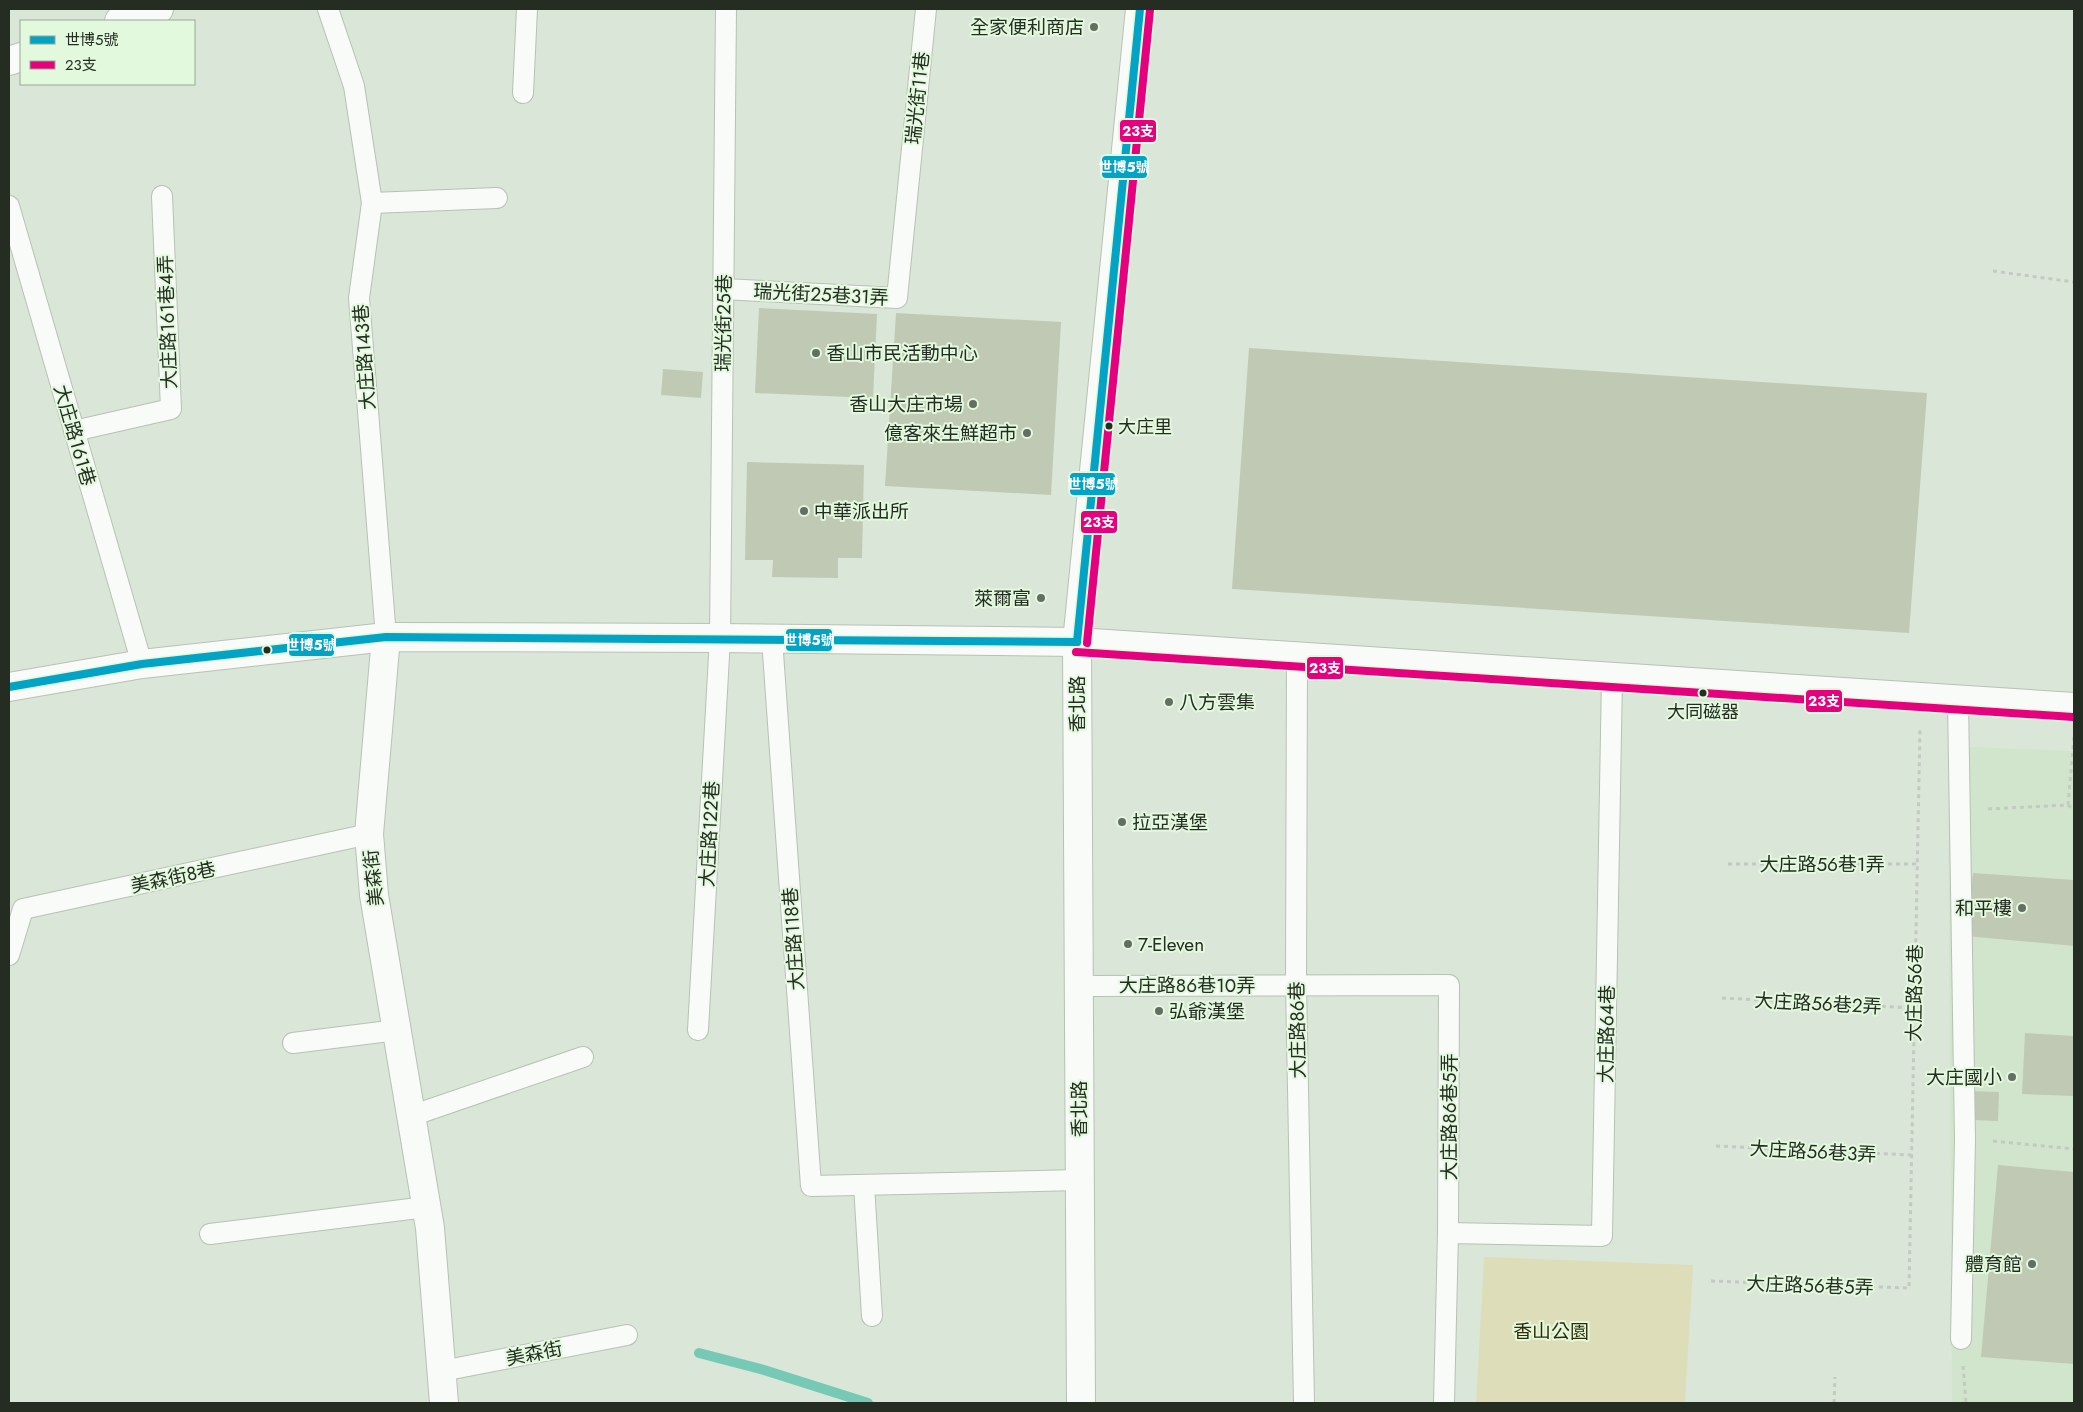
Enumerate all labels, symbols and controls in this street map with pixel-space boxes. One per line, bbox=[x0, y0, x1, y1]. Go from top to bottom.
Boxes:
place label: 全家便利商店 bbox=[970, 14, 1084, 41]
legend bbox=[20, 20, 195, 85]
marker: 全家便利商店 bbox=[1088, 21, 1100, 33]
text: 世博5號 bbox=[65, 29, 118, 51]
street label: 瑞光街11巷 bbox=[899, 50, 936, 146]
text: 23支 bbox=[65, 54, 97, 76]
line badge: 23支 bbox=[1119, 119, 1157, 143]
text: 23支 bbox=[1122, 121, 1154, 141]
line badge: 世博5號 bbox=[1101, 155, 1148, 179]
text: 世博5號 bbox=[1098, 157, 1150, 177]
street label: 大庄路161巷4弄 bbox=[152, 254, 183, 389]
street label: 瑞光街25巷 bbox=[709, 274, 738, 372]
street label: 瑞光街25巷31弄 bbox=[753, 277, 889, 312]
street label: 大庄路143巷 bbox=[347, 303, 382, 411]
place label: 香山市民活動中心 bbox=[826, 340, 978, 367]
marker: 香山市民活動中心 bbox=[810, 347, 822, 359]
street label: 大庄路161巷 bbox=[47, 381, 102, 489]
place label: 香山大庄市場 bbox=[849, 391, 963, 418]
marker: 香山大庄市場 bbox=[967, 398, 979, 410]
place label: 大庄里 bbox=[1118, 414, 1172, 440]
place label: 億客來生鮮超市 bbox=[884, 420, 1017, 447]
marker: 大庄里 bbox=[1104, 421, 1114, 431]
marker: 億客來生鮮超市 bbox=[1021, 427, 1033, 439]
line badge: 世博5號 bbox=[1069, 472, 1116, 496]
text: 世博5號 bbox=[1067, 474, 1119, 494]
place label: 中華派出所 bbox=[814, 498, 909, 525]
marker: 中華派出所 bbox=[798, 505, 810, 517]
line badge: 23支 bbox=[1080, 510, 1118, 534]
text: 23支 bbox=[1083, 512, 1115, 532]
place label: 萊爾富 bbox=[974, 585, 1031, 612]
marker: 萊爾富 bbox=[1035, 592, 1047, 604]
line badge: 世博5號 bbox=[785, 628, 833, 652]
text: 世博5號 bbox=[783, 630, 835, 650]
line badge: 世博5號 bbox=[288, 633, 335, 657]
text: 世博5號 bbox=[285, 635, 337, 655]
unlabelled marker bbox=[262, 645, 272, 655]
line badge: 23支 bbox=[1306, 656, 1344, 680]
text: 23支 bbox=[1309, 658, 1341, 678]
street label: 香北路 bbox=[1064, 675, 1091, 733]
marker: 大同磁器 bbox=[1698, 688, 1708, 698]
place label: 八方雲集 bbox=[1179, 689, 1255, 716]
line badge: 23支 bbox=[1805, 689, 1843, 713]
text: 23支 bbox=[1808, 691, 1840, 711]
marker: 八方雲集 bbox=[1163, 696, 1175, 708]
place label: 大同磁器 bbox=[1667, 699, 1739, 725]
street label: 大庄路122巷 bbox=[693, 780, 726, 888]
place label: 拉亞漢堡 bbox=[1132, 809, 1208, 836]
marker: 拉亞漢堡 bbox=[1116, 816, 1128, 828]
street label: 美森街 bbox=[357, 848, 390, 908]
street label: 大庄路56巷1弄 bbox=[1759, 851, 1885, 878]
street label: 美森街8巷 bbox=[128, 855, 218, 900]
street label: 大庄路118巷 bbox=[776, 886, 811, 992]
place label: 和平樓 bbox=[1955, 895, 2012, 922]
marker: 和平樓 bbox=[2016, 902, 2028, 914]
place label: 7-Eleven bbox=[1138, 931, 1204, 958]
marker: 7-Eleven bbox=[1122, 938, 1134, 950]
street label: 大庄路56巷 bbox=[1900, 944, 1929, 1042]
street label: 大庄路86巷10弄 bbox=[1119, 972, 1255, 999]
street label: 大庄路86巷 bbox=[1283, 981, 1312, 1079]
street label: 大庄路64巷 bbox=[1592, 985, 1621, 1083]
street label: 大庄路56巷2弄 bbox=[1754, 987, 1882, 1020]
place label: 弘爺漢堡 bbox=[1169, 998, 1245, 1025]
marker: 弘爺漢堡 bbox=[1153, 1005, 1165, 1017]
street label: 大庄路86巷5弄 bbox=[1436, 1053, 1463, 1181]
place label: 大庄國小 bbox=[1926, 1064, 2002, 1091]
marker: 大庄國小 bbox=[2006, 1071, 2018, 1083]
street label: 香北路 bbox=[1066, 1080, 1093, 1138]
street label: 大庄路56巷3弄 bbox=[1749, 1135, 1877, 1168]
place label: 體育館 bbox=[1965, 1251, 2022, 1278]
marker: 體育館 bbox=[2026, 1258, 2038, 1270]
street label: 大庄路56巷5弄 bbox=[1746, 1270, 1874, 1301]
park label: 香山公園 bbox=[1513, 1318, 1589, 1345]
street label: 美森街 bbox=[504, 1335, 565, 1372]

